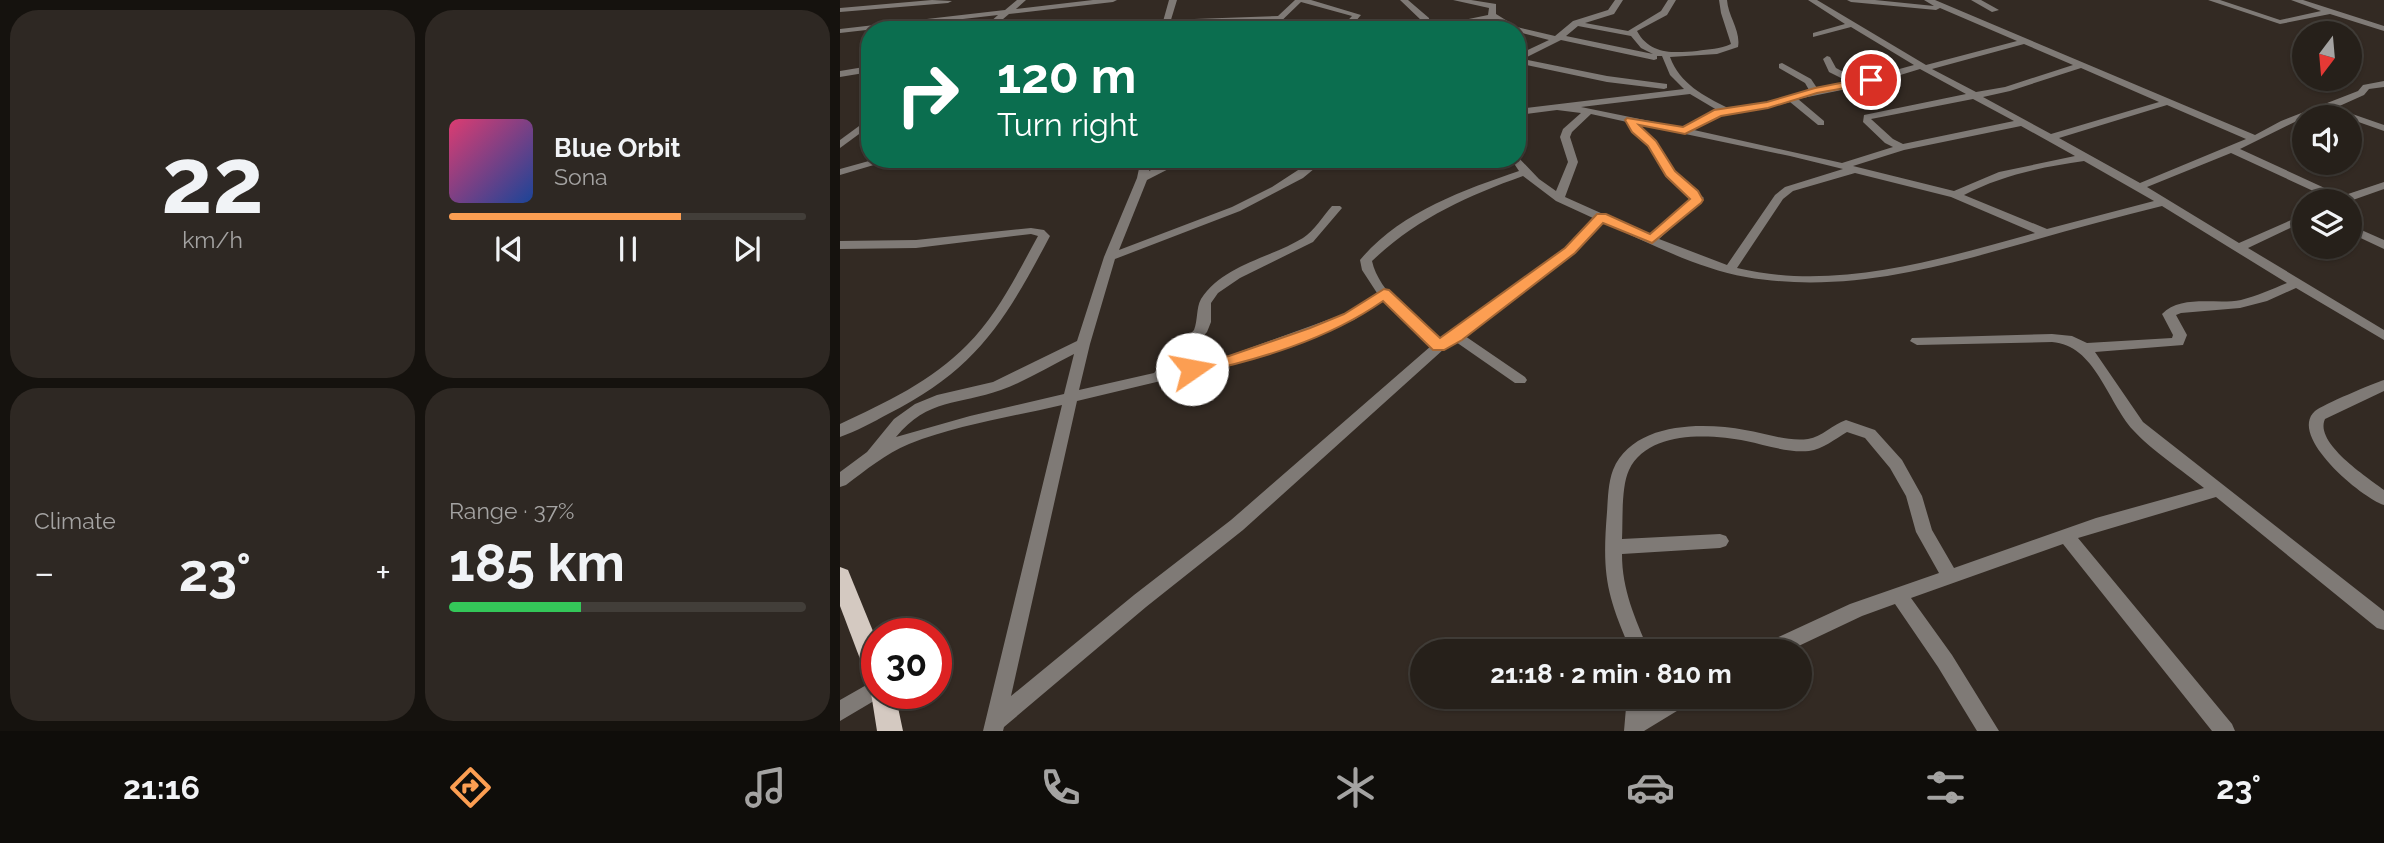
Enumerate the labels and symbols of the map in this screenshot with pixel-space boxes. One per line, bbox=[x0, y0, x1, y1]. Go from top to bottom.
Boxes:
north arrow bbox=[2292, 21, 2362, 91]
pin bbox=[1841, 50, 1901, 110]
position arrow bbox=[1155, 332, 1229, 406]
speed limit sign: 30 bbox=[861, 618, 952, 709]

